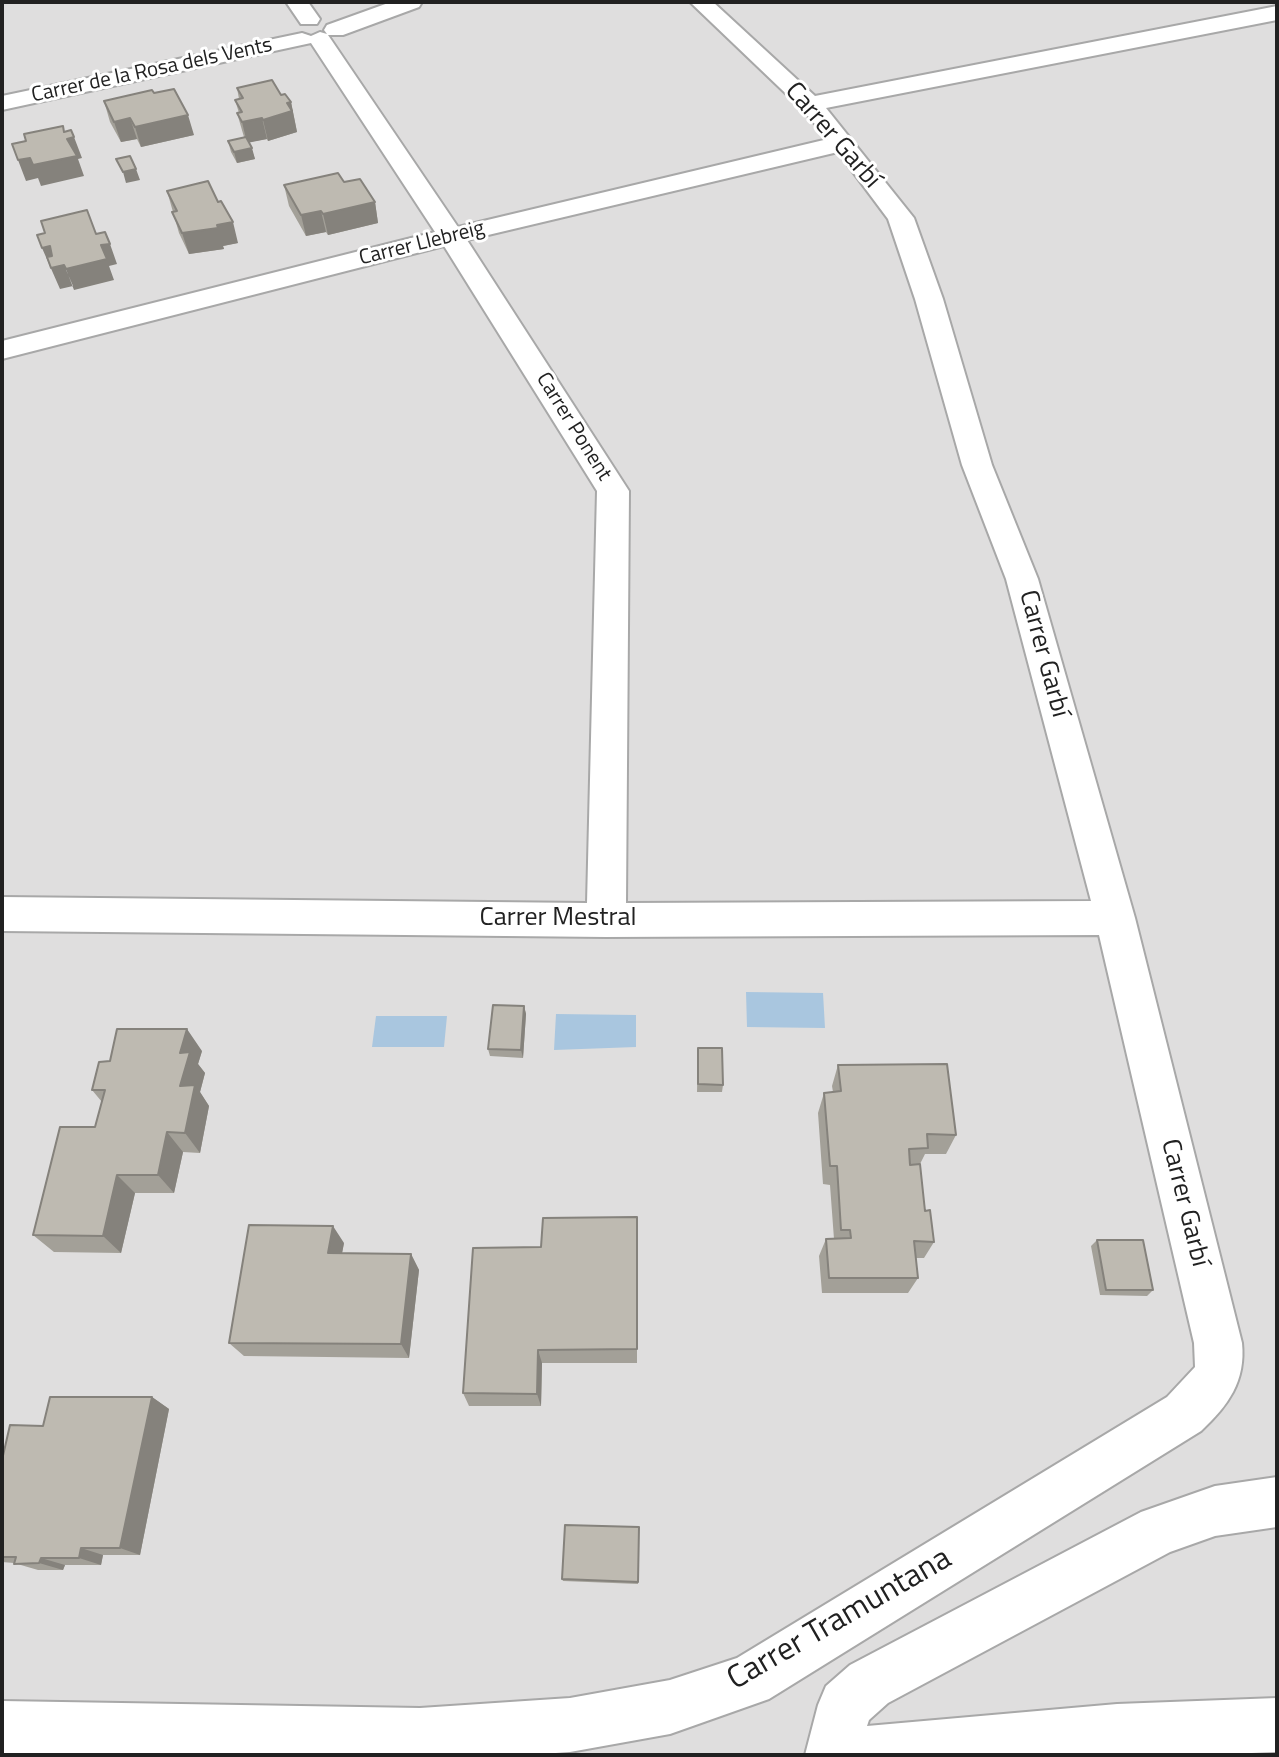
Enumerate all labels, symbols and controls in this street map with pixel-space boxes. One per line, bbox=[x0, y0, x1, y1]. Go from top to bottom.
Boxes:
street label: Carrer de la Rosa dels Vents bbox=[29, 33, 275, 109]
street label: Carrer Garbí bbox=[778, 77, 886, 195]
street label: Carrer Llebreig bbox=[357, 216, 487, 272]
street label: Carrer Ponent bbox=[530, 368, 616, 486]
street label: Carrer Garbí bbox=[1011, 587, 1075, 721]
street label: Carrer Mestral bbox=[480, 903, 636, 935]
street label: Carrer Garbí bbox=[1153, 1136, 1215, 1270]
street label: Carrer Tramuntana bbox=[721, 1540, 959, 1700]

